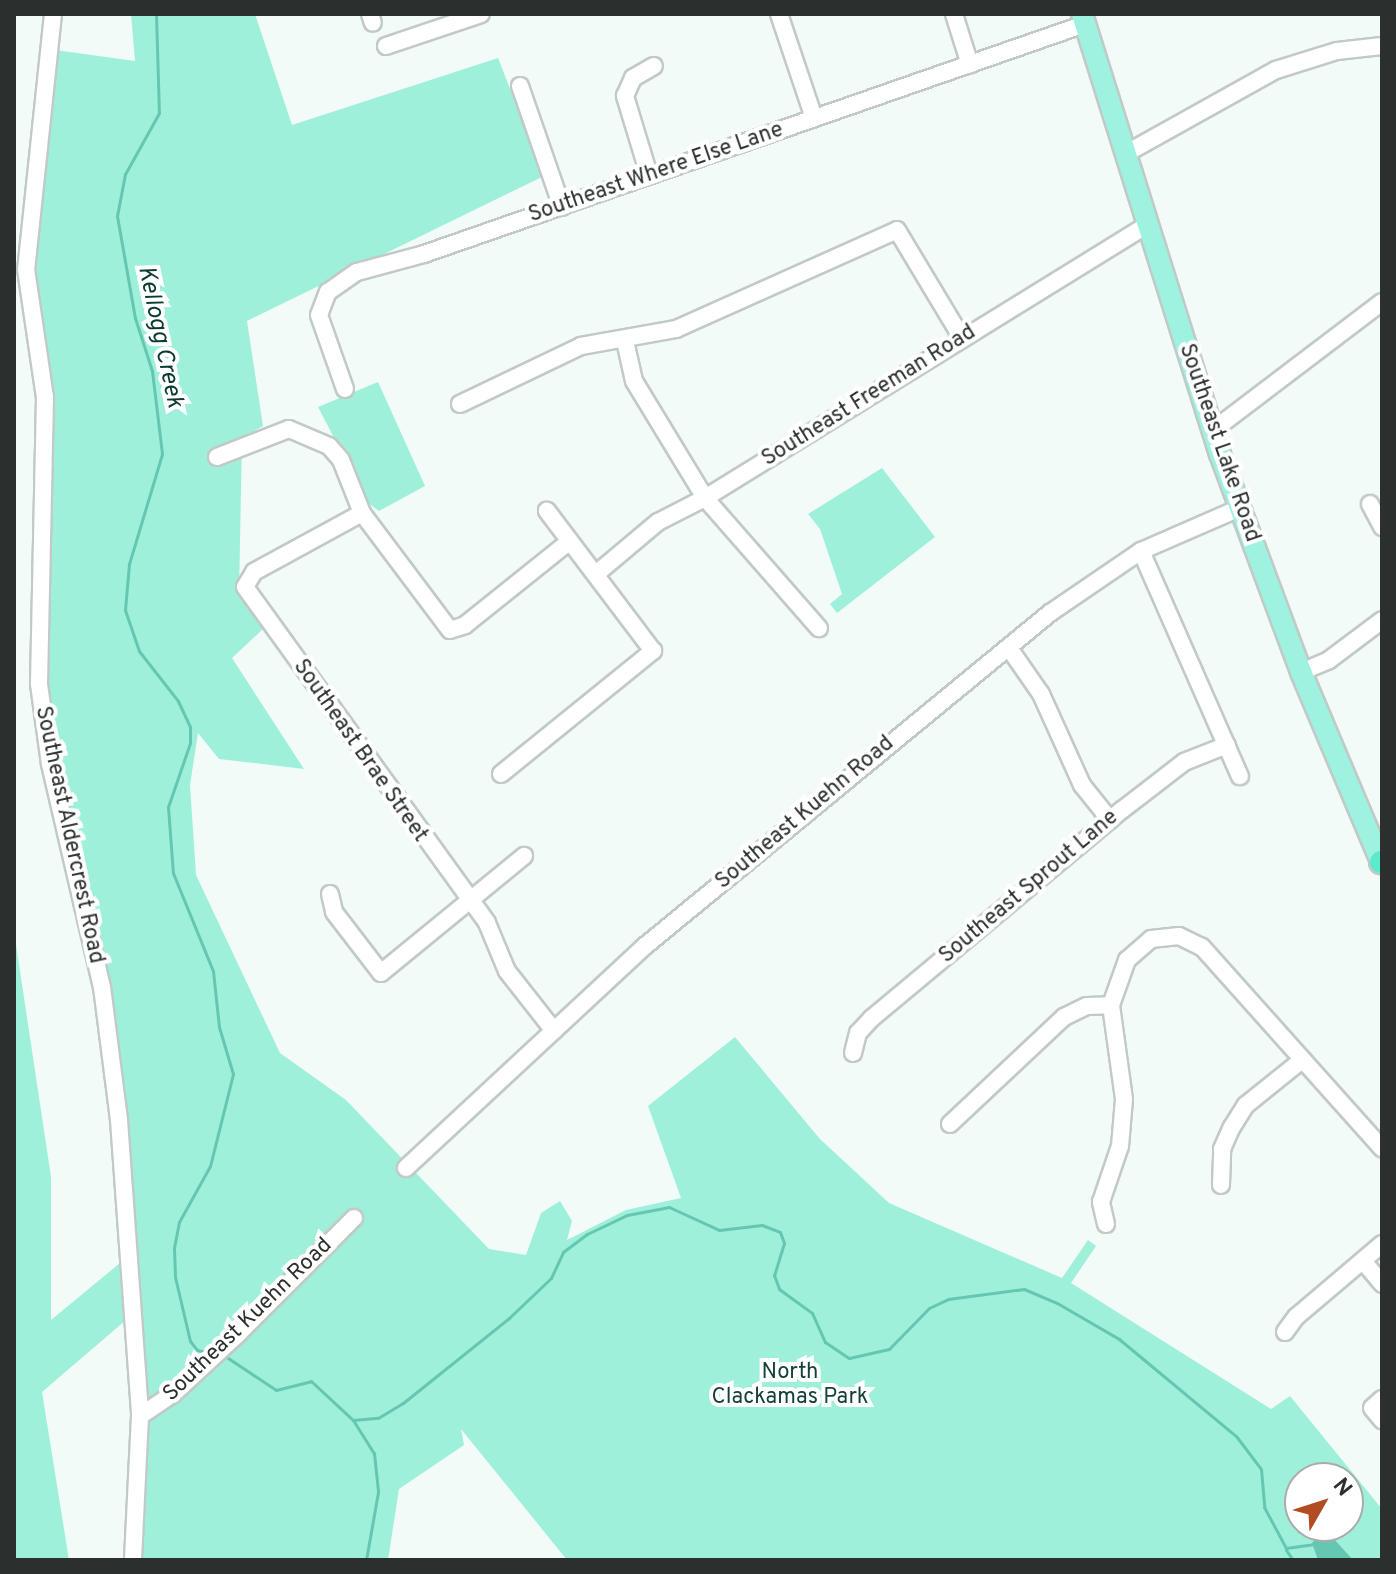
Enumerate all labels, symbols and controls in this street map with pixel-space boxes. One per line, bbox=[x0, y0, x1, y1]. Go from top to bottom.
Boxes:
street label: Southeast Where Else Lane bbox=[525, 117, 787, 229]
water label: Kellogg Creek bbox=[130, 264, 188, 410]
street label: Southeast Freeman Road bbox=[757, 319, 981, 473]
street label: Southeast Lake Road bbox=[1173, 340, 1265, 546]
street label: Southeast Brae Street bbox=[287, 655, 433, 847]
street label: Southeast Aldercrest Road bbox=[29, 704, 109, 966]
street label: Southeast Kuehn Road bbox=[710, 731, 900, 895]
street label: Southeast Sprout Lane bbox=[934, 804, 1124, 970]
street label: Southeast Kuehn Road bbox=[158, 1232, 338, 1408]
park label: North Clackamas Park bbox=[711, 1359, 869, 1410]
north arrow bbox=[1284, 1462, 1364, 1542]
text: N bbox=[1326, 1473, 1357, 1502]

